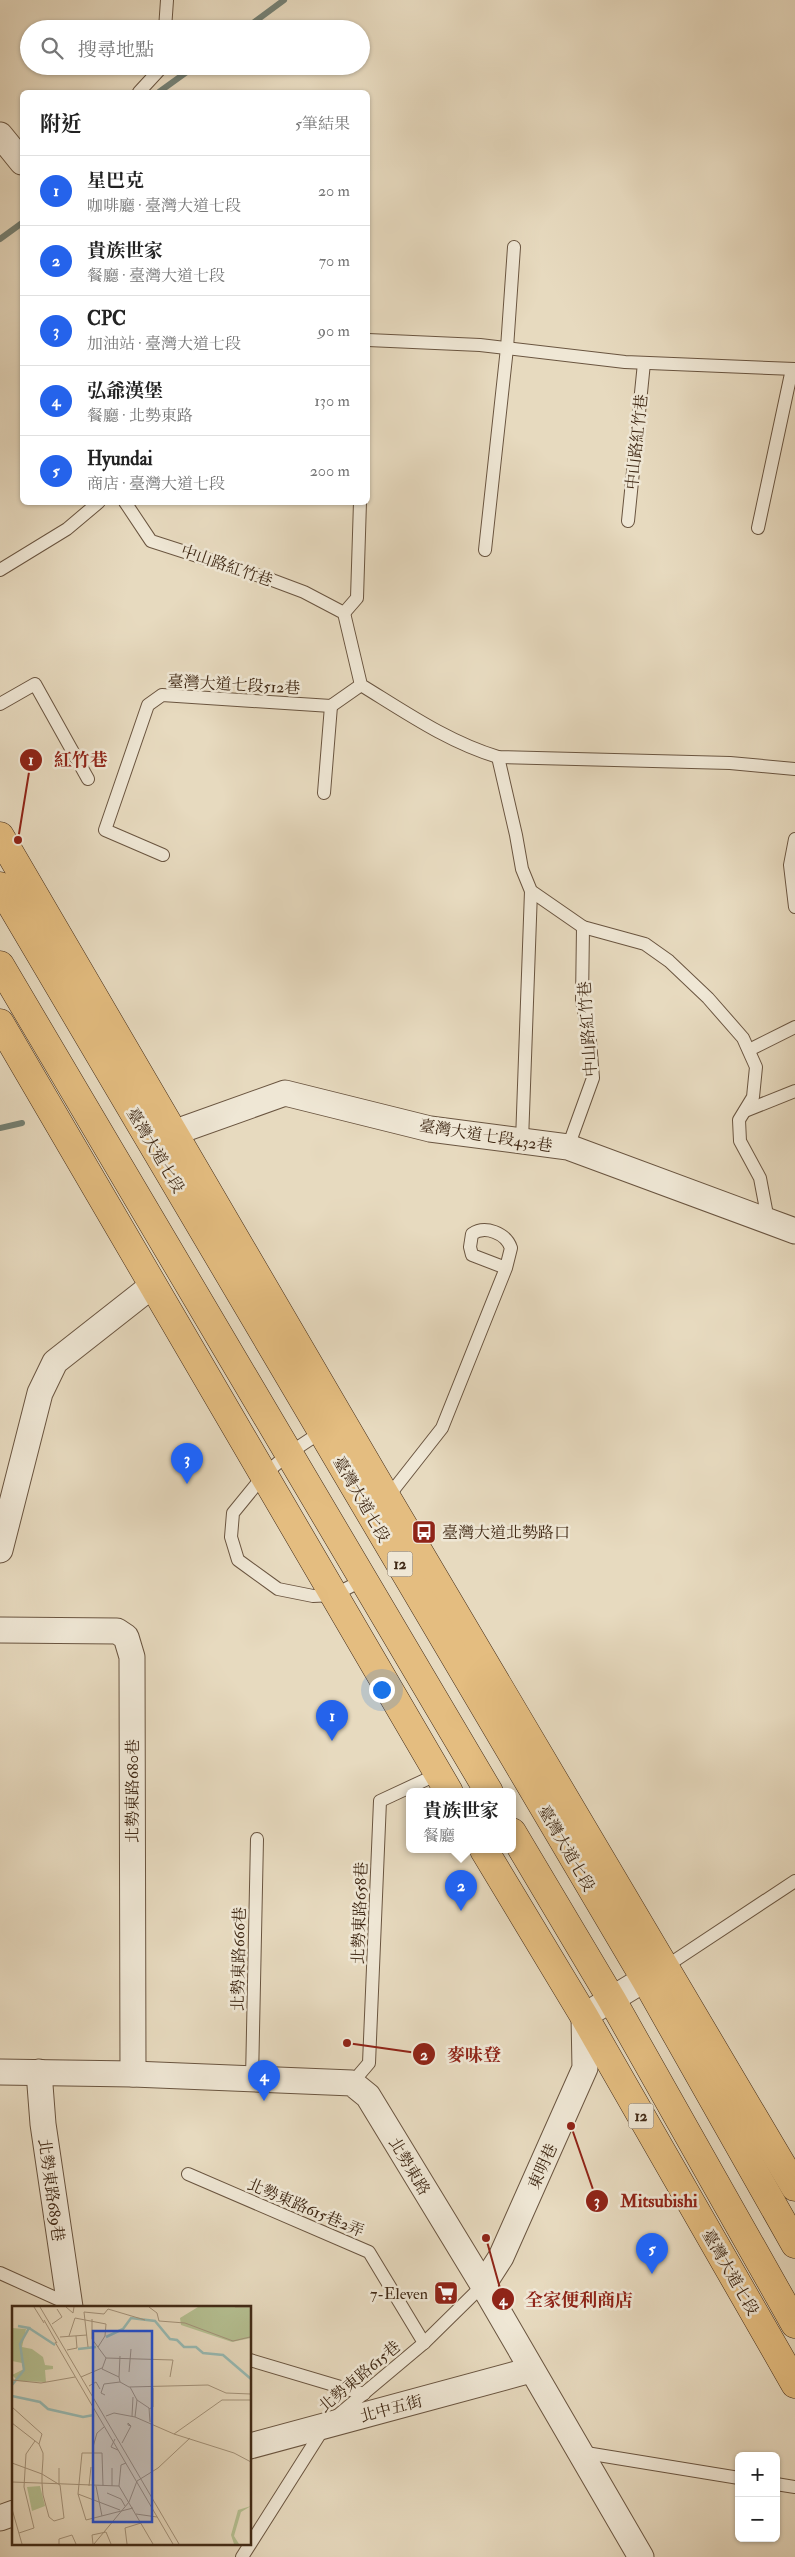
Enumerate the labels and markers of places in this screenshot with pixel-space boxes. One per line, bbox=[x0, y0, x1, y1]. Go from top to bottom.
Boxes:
callout: 紅竹巷 bbox=[19, 743, 118, 776]
pin: 3 bbox=[171, 1443, 203, 1484]
bus stop icon: 臺灣大道北勢路口 bbox=[411, 1519, 437, 1545]
place label: 臺灣大道北勢路口 bbox=[442, 1523, 570, 1543]
pin: 1 bbox=[316, 1700, 348, 1741]
pin: 2 bbox=[445, 1870, 477, 1911]
callout: 麥味登 bbox=[412, 2038, 511, 2071]
pin: 4 bbox=[248, 2060, 280, 2101]
callout: Mitsubishi bbox=[585, 2185, 707, 2218]
pin: 5 bbox=[636, 2233, 668, 2274]
supermarket icon: 7-Eleven bbox=[433, 2280, 459, 2306]
callout: 全家便利商店 bbox=[490, 2283, 643, 2316]
place label: 7-Eleven bbox=[370, 2284, 428, 2304]

